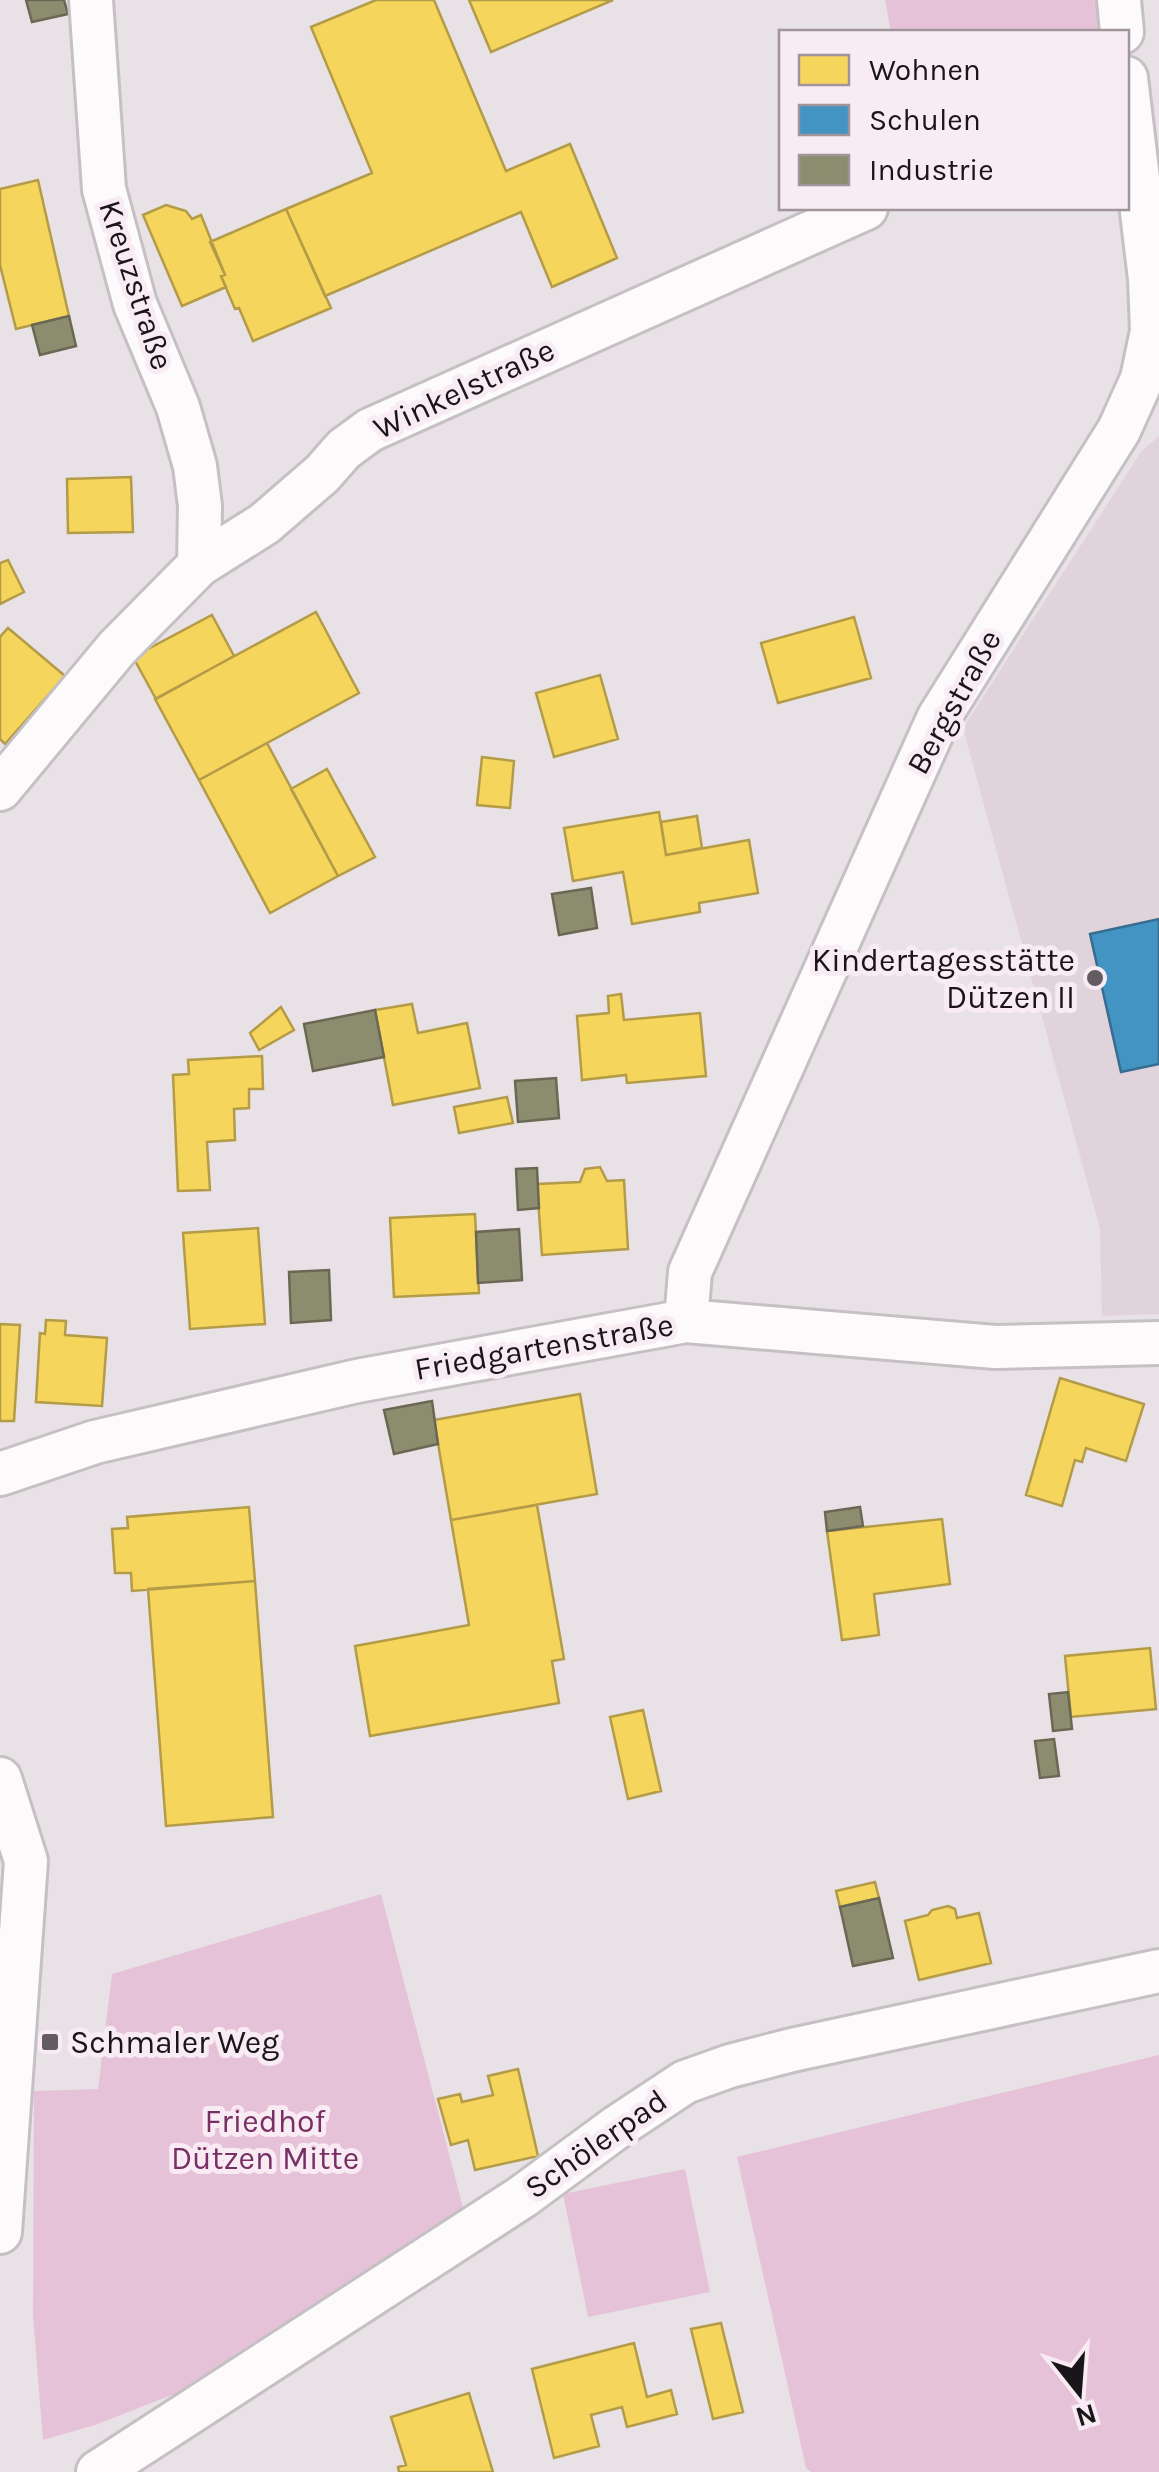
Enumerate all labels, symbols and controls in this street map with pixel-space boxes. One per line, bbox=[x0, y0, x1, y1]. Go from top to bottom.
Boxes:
legend bbox=[779, 30, 1129, 210]
text: Wohnen bbox=[869, 52, 981, 88]
text: Schulen bbox=[869, 102, 981, 138]
text: Industrie bbox=[869, 152, 994, 188]
street label: Kreuzstraße bbox=[91, 196, 181, 374]
street label: Winkelstraße bbox=[368, 331, 560, 447]
street label: Bergstraße bbox=[899, 623, 1009, 781]
place label: Kindertagesstätte Dützen II bbox=[812, 942, 1075, 1016]
marker: Kindertagesstätte Dützen II bbox=[1084, 967, 1106, 989]
street label: Friedgartenstraße bbox=[412, 1306, 676, 1388]
place label: Schmaler Weg bbox=[70, 2024, 279, 2061]
marker: Schmaler Weg bbox=[39, 2031, 61, 2053]
street label: Schölerpad bbox=[518, 2082, 674, 2206]
park label: Friedhof Dützen Mitte bbox=[171, 2103, 359, 2177]
north arrow bbox=[1029, 2342, 1129, 2442]
text: N bbox=[1072, 2397, 1101, 2434]

